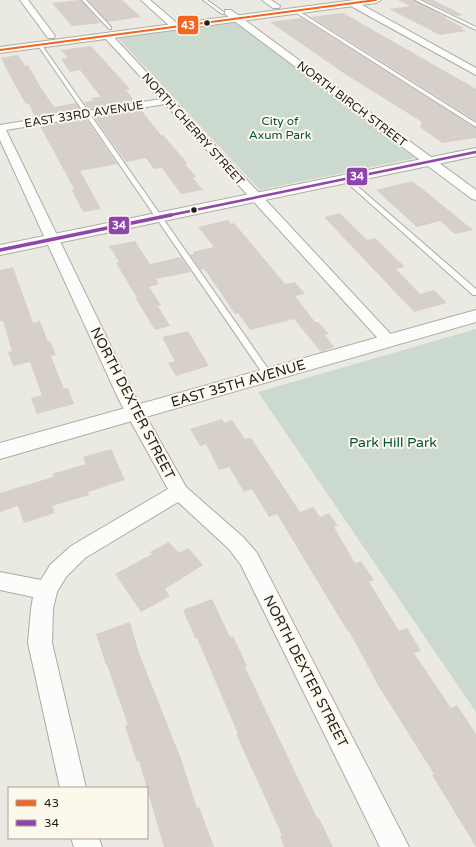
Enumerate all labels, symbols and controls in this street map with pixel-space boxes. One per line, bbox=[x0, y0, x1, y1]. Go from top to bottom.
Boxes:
line badge: 43 bbox=[177, 15, 199, 35]
unlabelled marker bbox=[202, 18, 212, 28]
text: 43 bbox=[181, 19, 195, 32]
street label: NORTH BIRCH STREET bbox=[294, 58, 410, 150]
street label: NORTH CHERRY STREET bbox=[139, 70, 247, 188]
street label: EAST 33RD AVENUE bbox=[23, 98, 145, 130]
park label: City of Axum Park bbox=[249, 114, 312, 142]
line badge: 34 bbox=[346, 167, 368, 186]
text: 34 bbox=[350, 170, 364, 183]
unlabelled marker bbox=[189, 205, 199, 215]
line badge: 34 bbox=[108, 216, 130, 235]
text: 34 bbox=[112, 219, 126, 232]
street label: NORTH DEXTER STREET bbox=[87, 324, 179, 483]
street label: EAST 35TH AVENUE bbox=[169, 356, 307, 411]
park label: Park Hill Park bbox=[349, 434, 437, 451]
street label: NORTH DEXTER STREET bbox=[260, 592, 352, 751]
legend bbox=[8, 787, 148, 839]
text: 43 bbox=[44, 796, 59, 810]
text: 34 bbox=[44, 816, 60, 830]

